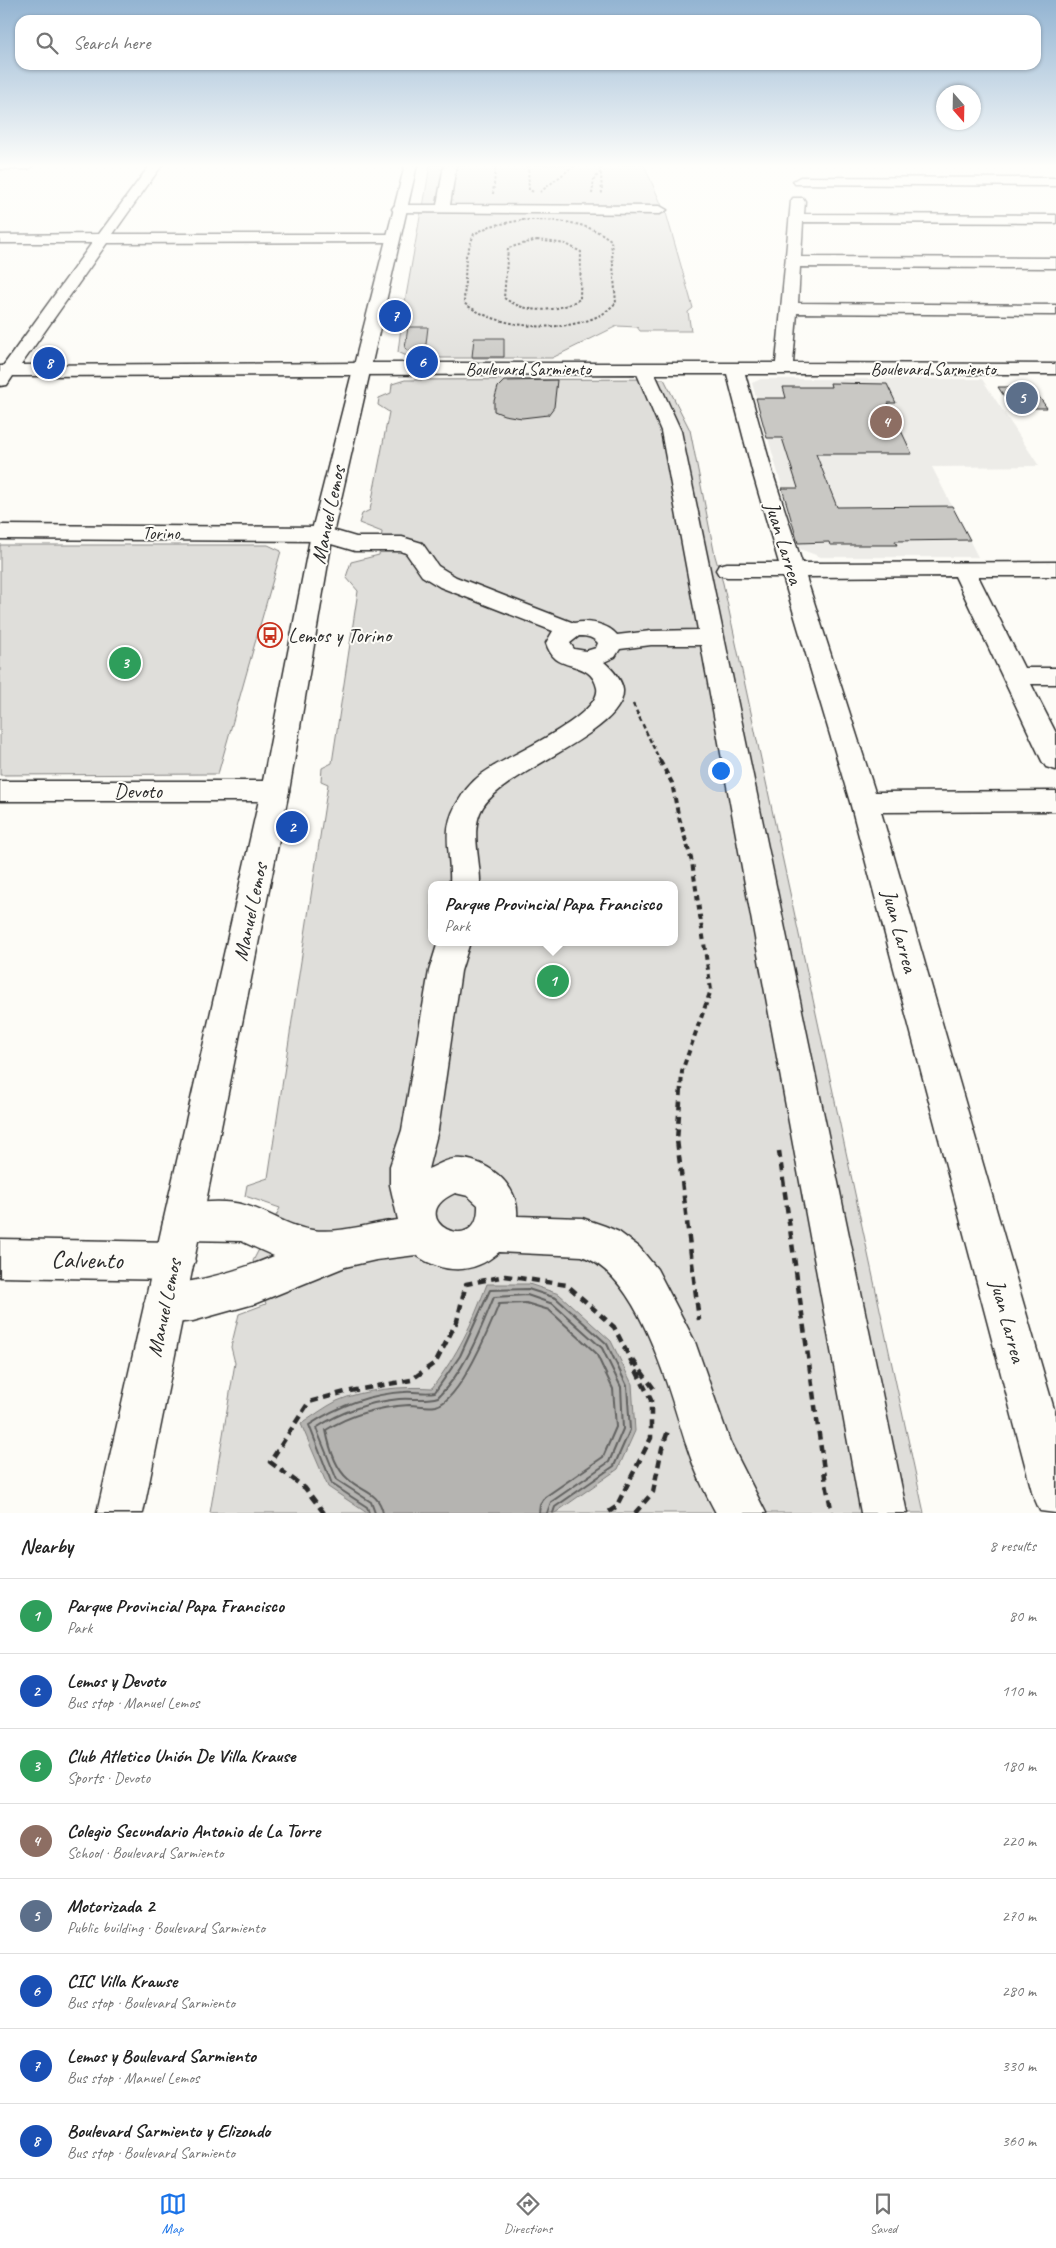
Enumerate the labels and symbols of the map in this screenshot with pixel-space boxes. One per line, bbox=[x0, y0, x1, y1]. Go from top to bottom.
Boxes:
north arrow bbox=[936, 85, 981, 130]
pin: 7 bbox=[379, 297, 411, 335]
pin: 6 bbox=[406, 343, 438, 381]
pin: 8 bbox=[33, 344, 65, 382]
street label: Boulevard Sarmiento bbox=[465, 358, 592, 380]
street label: Boulevard Sarmiento bbox=[870, 358, 997, 380]
pin: 5 bbox=[1006, 379, 1038, 417]
pin: 4 bbox=[870, 403, 902, 441]
street label: Manuel Lemos bbox=[305, 462, 351, 566]
street label: Juan Larrea bbox=[759, 498, 809, 589]
street label: Torino bbox=[142, 522, 181, 544]
bus stop icon: Lemos y Torino bbox=[257, 622, 283, 648]
place label: Lemos y Torino bbox=[288, 622, 394, 648]
pin: 3 bbox=[109, 644, 141, 682]
your location bbox=[708, 758, 734, 784]
street label: Devoto bbox=[114, 778, 164, 804]
pin: 2 bbox=[276, 808, 308, 846]
street label: Manuel Lemos bbox=[227, 859, 273, 963]
street label: Juan Larrea bbox=[876, 886, 924, 977]
pin: 1 bbox=[537, 962, 569, 1000]
street label: Calvento bbox=[51, 1243, 124, 1277]
street label: Manuel Lemos bbox=[141, 1255, 187, 1359]
street label: Juan Larrea bbox=[984, 1276, 1032, 1367]

